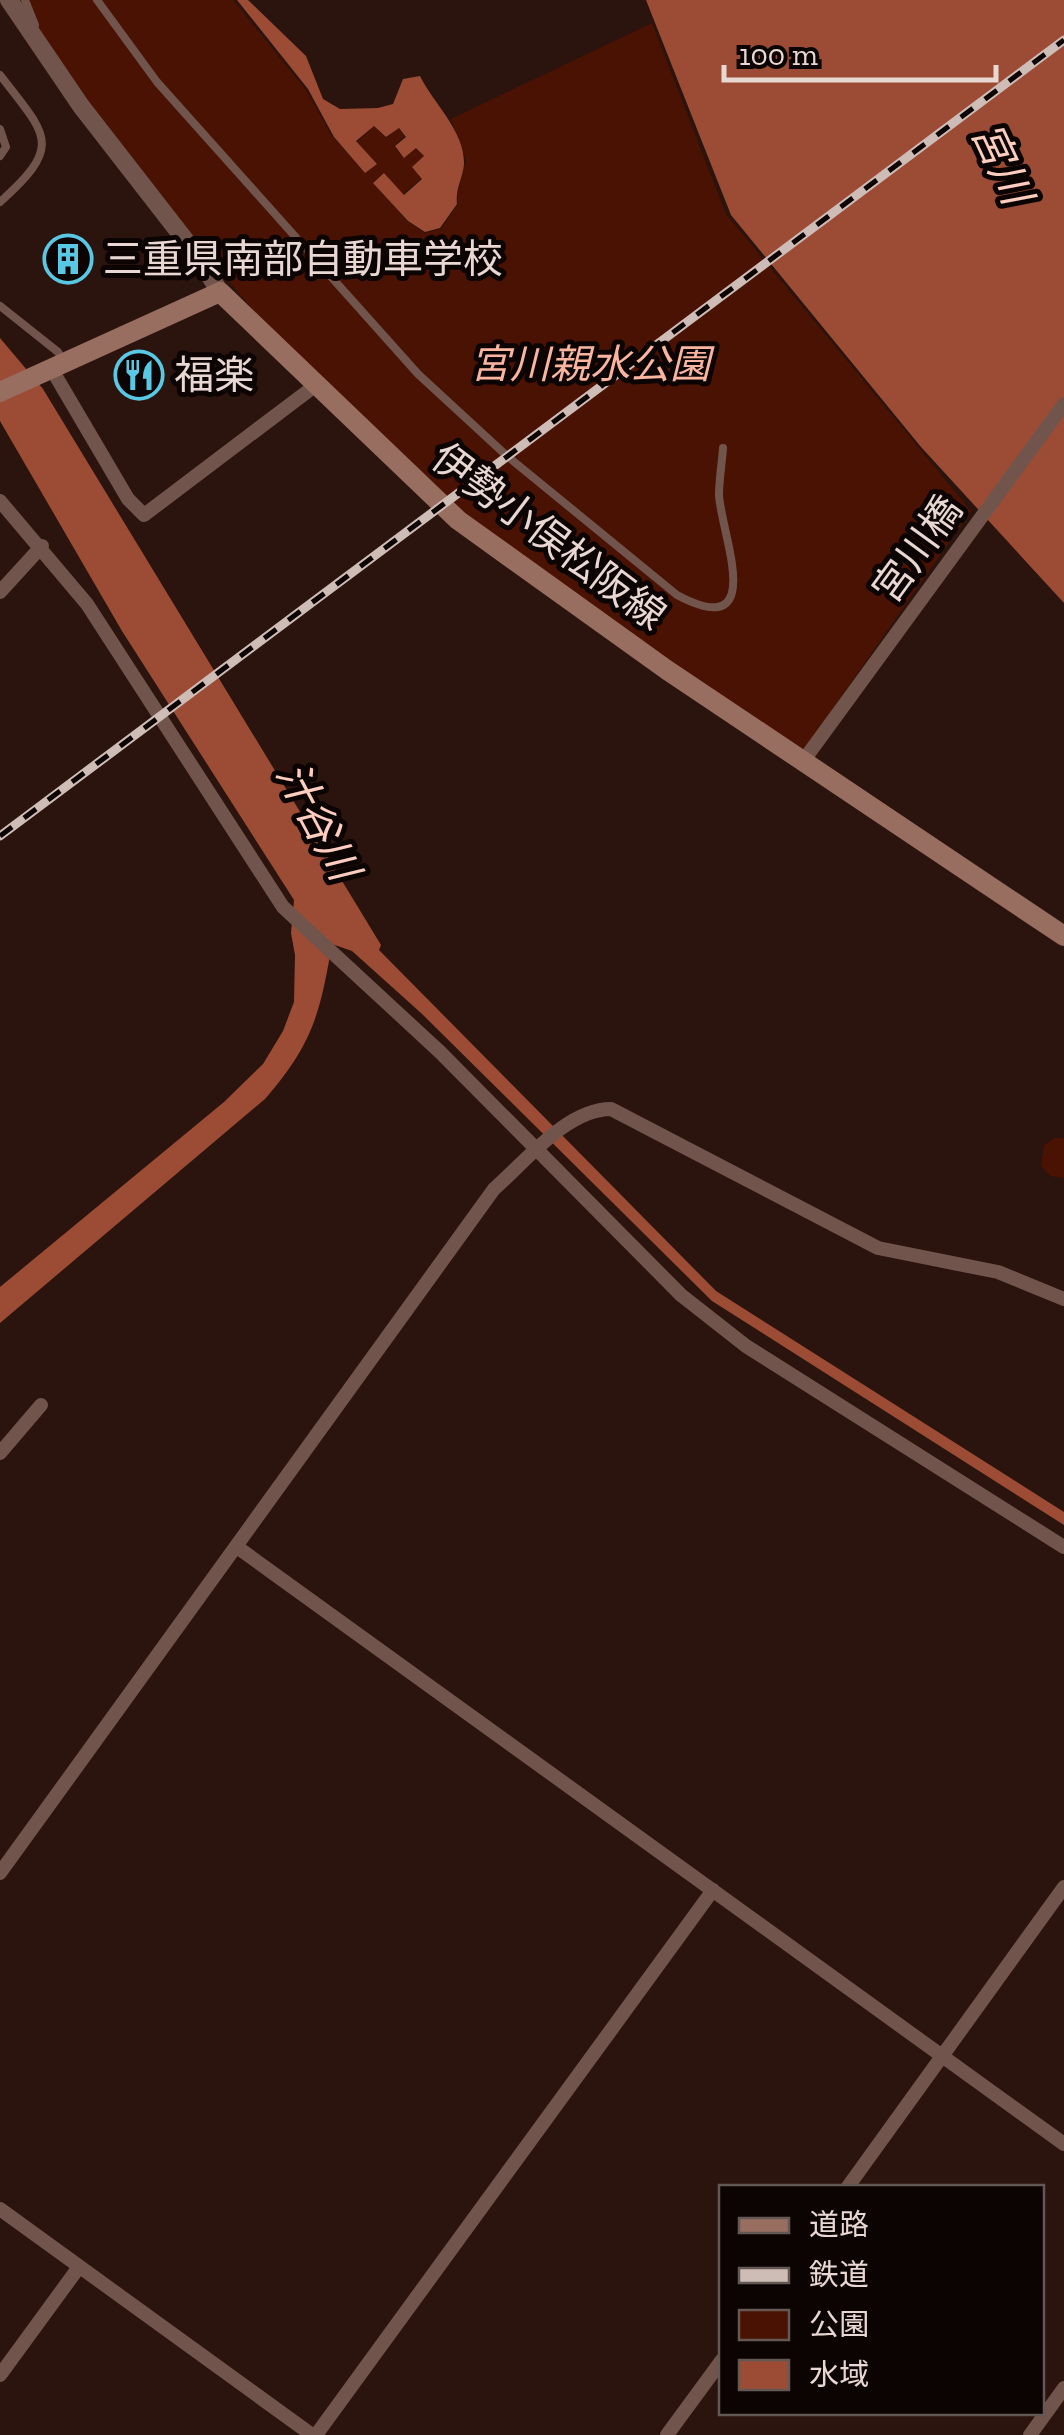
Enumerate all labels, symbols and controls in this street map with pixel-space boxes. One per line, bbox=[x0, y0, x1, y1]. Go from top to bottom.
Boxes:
scale bar bbox=[724, 20, 996, 82]
text: 100 m bbox=[739, 37, 818, 73]
water label: 宮川 bbox=[961, 114, 1045, 215]
building icon: 三重県南部自動車学校 bbox=[42, 233, 94, 285]
place label: 三重県南部自動車学校 bbox=[103, 235, 503, 283]
park label: 宮川親水公園 bbox=[470, 340, 715, 388]
restaurant icon: 福楽 bbox=[113, 349, 165, 401]
place label: 福楽 bbox=[174, 351, 254, 399]
street label: 伊勢小俣松阪線 bbox=[423, 433, 675, 639]
street label: 宮川橋 bbox=[862, 486, 972, 612]
water label: 汁谷川 bbox=[266, 753, 372, 892]
legend bbox=[719, 2185, 1044, 2415]
text: 道路 bbox=[809, 2207, 869, 2243]
text: 鉄道 bbox=[809, 2257, 869, 2293]
text: 公園 bbox=[809, 2307, 869, 2343]
text: 水域 bbox=[809, 2357, 869, 2393]

